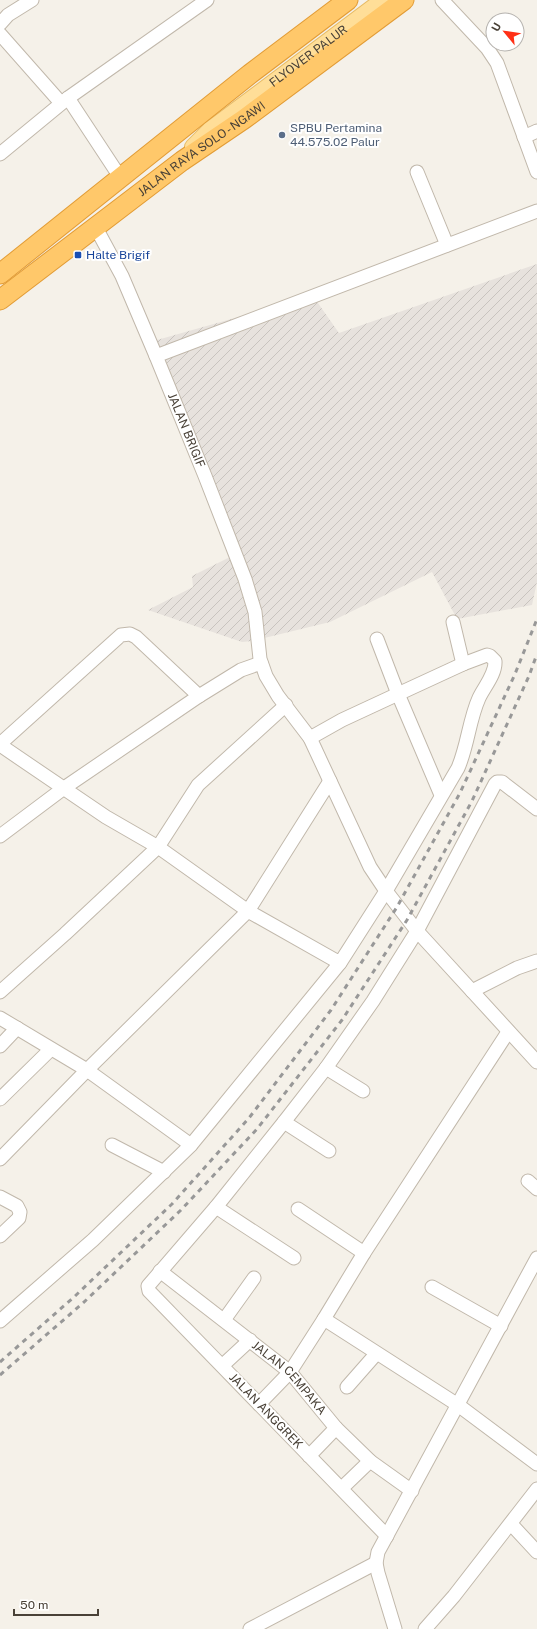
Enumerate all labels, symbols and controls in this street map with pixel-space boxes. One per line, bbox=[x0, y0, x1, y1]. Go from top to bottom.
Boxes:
north arrow bbox=[485, 12, 525, 52]
text: U bbox=[489, 21, 503, 34]
street label: FLYOVER PALUR bbox=[267, 22, 350, 90]
street label: JALAN RAYA SOLO - NGAWI bbox=[135, 99, 268, 199]
place label: SPBU Pertamina 44.575.02 Palur bbox=[290, 121, 382, 149]
marker: SPBU Pertamina 44.575.02 Palur bbox=[277, 130, 287, 140]
place label: Halte Brigif bbox=[86, 248, 150, 262]
marker: Halte Brigif bbox=[73, 250, 83, 260]
street label: JALAN BRIGIF bbox=[165, 391, 208, 470]
street label: JALAN CEMPAKA bbox=[249, 1338, 329, 1418]
street label: JALAN ANGGREK bbox=[226, 1370, 306, 1452]
scale bar bbox=[14, 1591, 98, 1617]
text: 50 m bbox=[20, 1598, 48, 1612]

